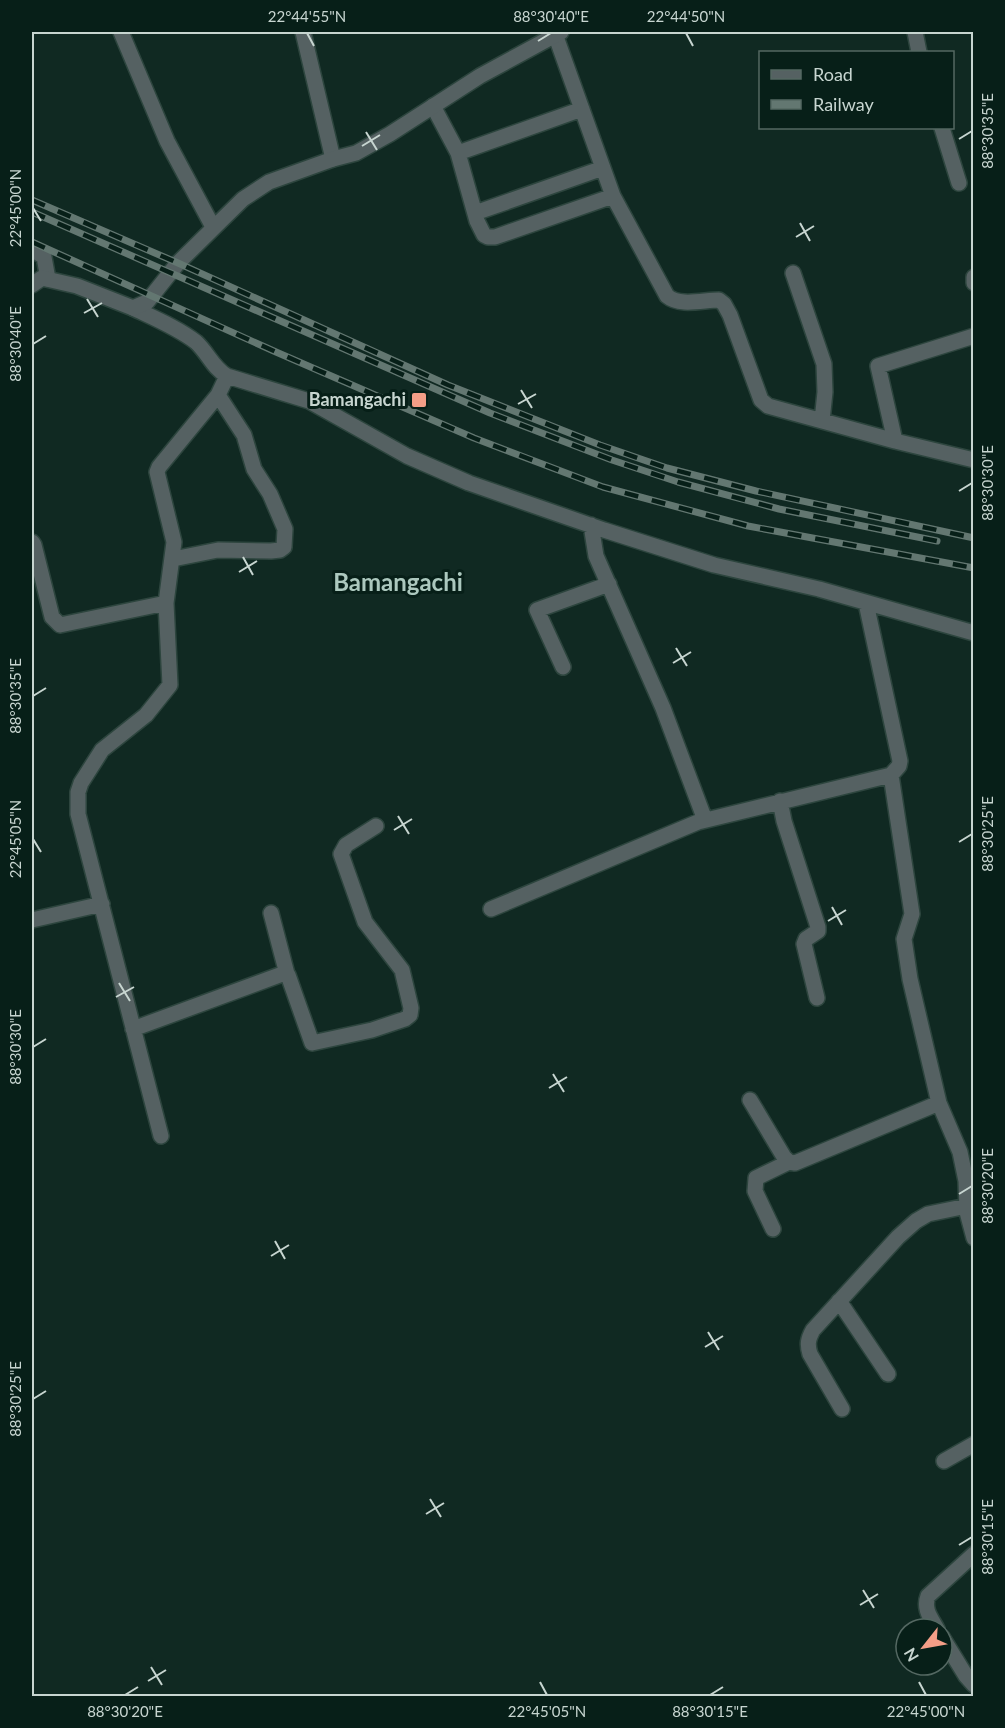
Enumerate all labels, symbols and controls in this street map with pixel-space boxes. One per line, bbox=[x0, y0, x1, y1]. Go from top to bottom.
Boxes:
text: 22°44'55"N bbox=[268, 7, 346, 25]
text: 88°30'40"E bbox=[513, 7, 589, 25]
text: 22°44'50"N bbox=[647, 7, 725, 25]
legend bbox=[759, 51, 954, 129]
text: Road bbox=[813, 63, 853, 85]
text: Railway bbox=[813, 93, 874, 115]
text: 88°30'35"E bbox=[978, 93, 996, 169]
text: 22°45'00"N bbox=[6, 169, 24, 247]
text: 88°30'40"E bbox=[6, 306, 24, 382]
place label: Bamangachi bbox=[309, 388, 406, 410]
marker: Bamangachi bbox=[410, 391, 428, 409]
text: 88°30'30"E bbox=[978, 445, 996, 521]
district label: Bamangachi bbox=[333, 567, 463, 596]
text: 88°30'35"E bbox=[6, 658, 24, 734]
text: 88°30'25"E bbox=[978, 796, 996, 872]
text: 22°45'05"N bbox=[6, 800, 24, 878]
text: 88°30'30"E bbox=[6, 1009, 24, 1085]
text: 88°30'20"E bbox=[978, 1148, 996, 1224]
text: 88°30'25"E bbox=[6, 1361, 24, 1437]
text: 88°30'15"E bbox=[978, 1499, 996, 1575]
north arrow bbox=[894, 1617, 954, 1677]
text: N bbox=[899, 1645, 922, 1665]
text: 88°30'20"E bbox=[87, 1702, 163, 1720]
text: 22°45'05"N bbox=[508, 1702, 586, 1720]
text: 88°30'15"E bbox=[672, 1702, 748, 1720]
text: 22°45'00"N bbox=[887, 1702, 965, 1720]

